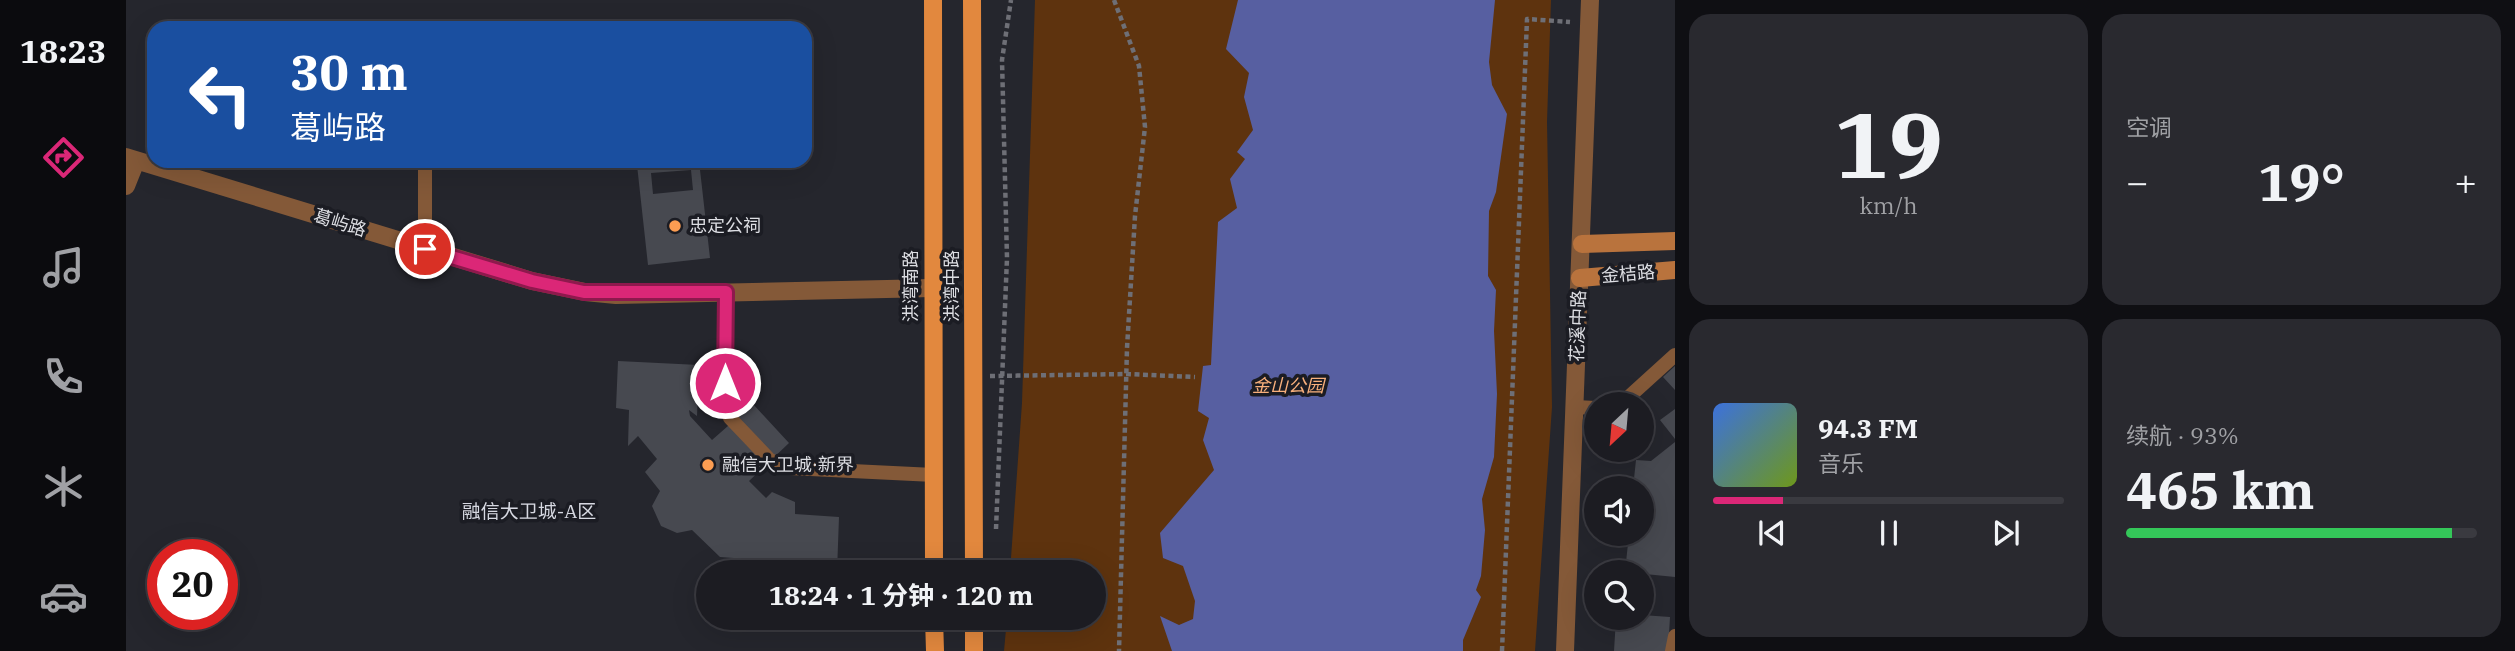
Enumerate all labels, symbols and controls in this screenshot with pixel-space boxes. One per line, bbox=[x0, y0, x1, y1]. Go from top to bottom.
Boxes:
text: 18:23 bbox=[20, 30, 106, 72]
text: 30 m bbox=[290, 40, 408, 103]
icon: left bbox=[175, 49, 266, 140]
text: 19 bbox=[1834, 85, 1943, 203]
text: 葛屿路 bbox=[290, 106, 386, 148]
text: 空调 bbox=[2126, 112, 2172, 142]
icon: directions bbox=[39, 133, 88, 182]
text: 19° bbox=[2258, 148, 2345, 215]
text: − bbox=[2126, 157, 2149, 206]
text: + bbox=[2454, 157, 2477, 206]
text: km/h bbox=[1859, 190, 1918, 220]
street label: 葛屿路 bbox=[311, 204, 369, 241]
place label: 忠定公祠 bbox=[689, 214, 761, 237]
marker: 忠定公祠 bbox=[667, 218, 683, 234]
pin bbox=[395, 219, 455, 279]
icon: arrive bbox=[406, 230, 444, 268]
icon: music bbox=[39, 243, 88, 292]
street label: 洪湾南路 bbox=[899, 250, 922, 322]
street label: 洪湾中路 bbox=[940, 250, 963, 322]
street label: 金桔路 bbox=[1600, 260, 1656, 287]
street label: 花溪中路 bbox=[1565, 290, 1590, 362]
position arrow bbox=[688, 346, 762, 420]
icon: phone bbox=[39, 352, 88, 401]
park label: 金山公园 bbox=[1252, 374, 1327, 397]
north arrow bbox=[1584, 392, 1654, 462]
map controls bbox=[1584, 392, 1654, 630]
text: 94.3 FM bbox=[1818, 411, 1918, 445]
text: 续航 · 93% bbox=[2126, 420, 2239, 450]
text: 音乐 bbox=[1818, 448, 1864, 478]
place label: 融信大卫城·新界 bbox=[722, 453, 854, 476]
text: 465 km bbox=[2126, 456, 2315, 523]
marker: 融信大卫城·新界 bbox=[700, 457, 716, 473]
icon: climate bbox=[39, 462, 88, 511]
button: sound bbox=[1584, 476, 1654, 546]
district label: 融信大卫城-A区 bbox=[462, 499, 596, 523]
icon: previous bbox=[1753, 514, 1791, 552]
icon: pause bbox=[1870, 514, 1908, 552]
icon: next bbox=[1987, 514, 2025, 552]
speed limit sign: 20 bbox=[147, 539, 238, 630]
button: search bbox=[1584, 560, 1654, 630]
icon: car bbox=[39, 572, 88, 621]
text: 18:24 · 1 分钟 · 120 m bbox=[769, 578, 1033, 612]

